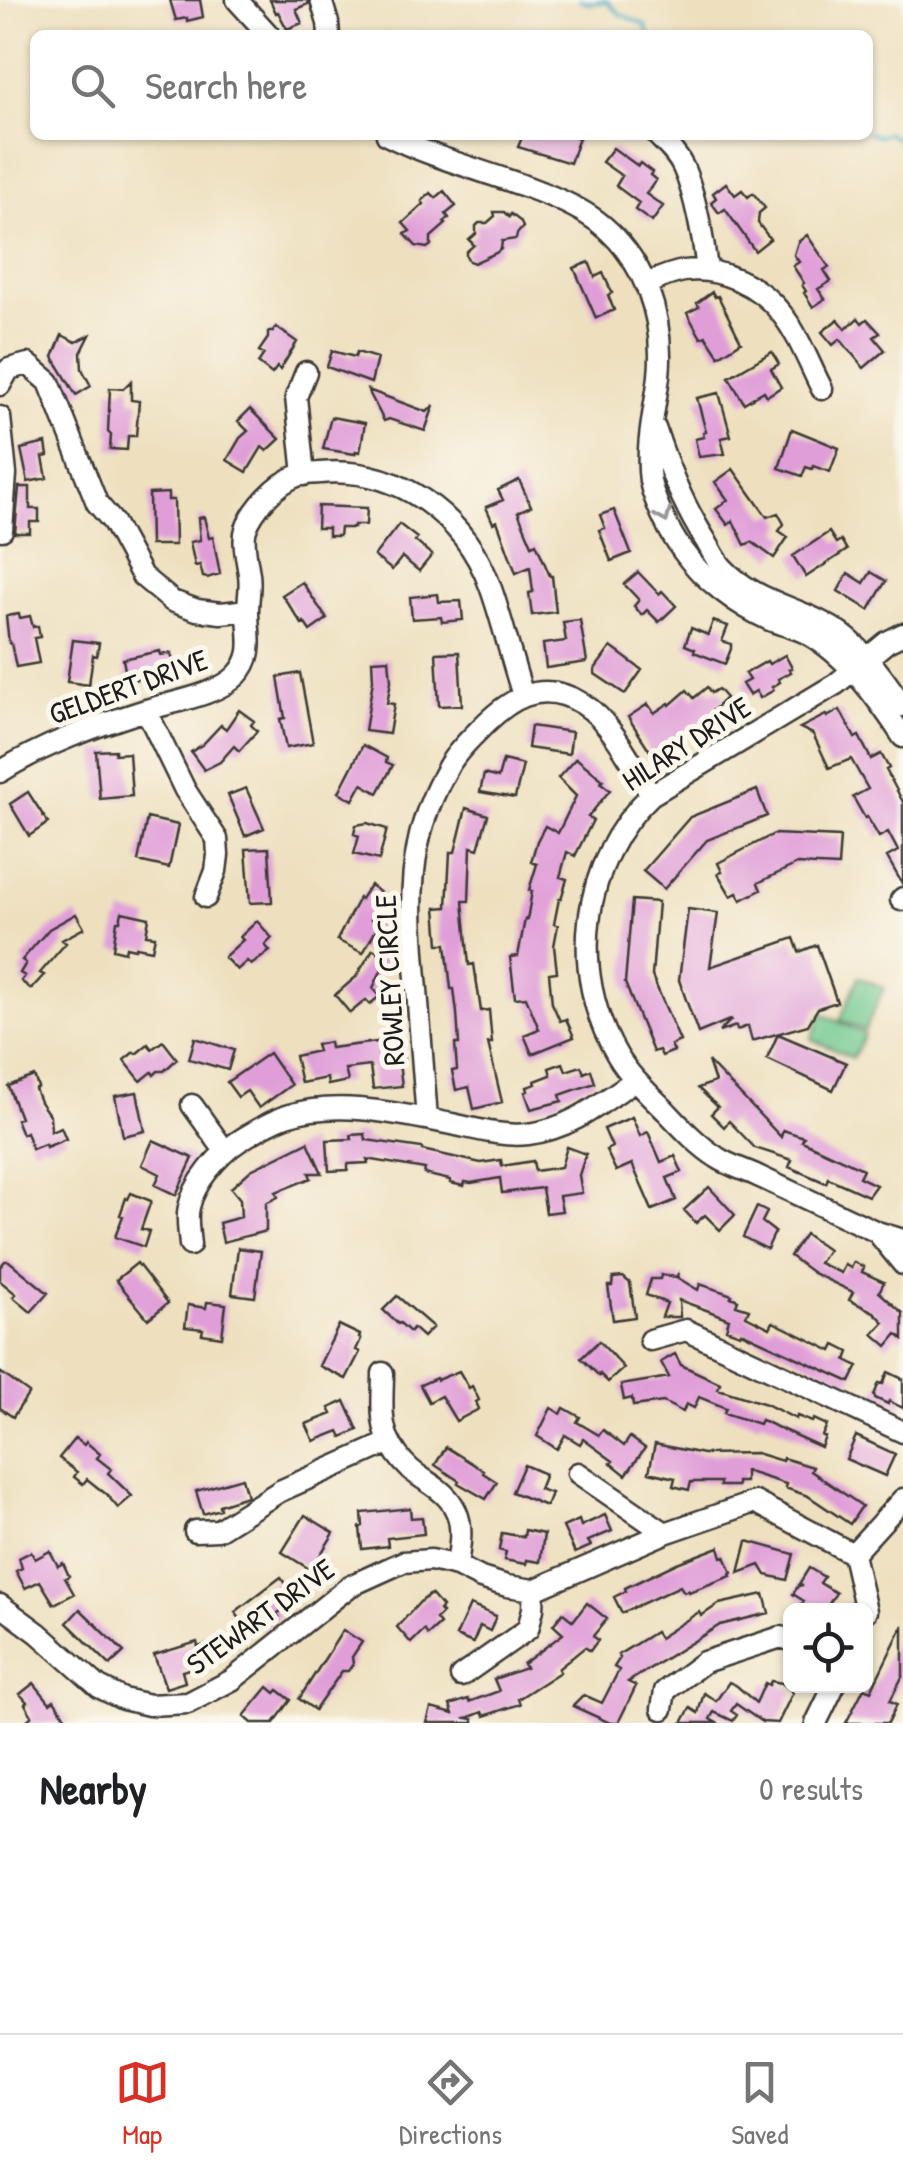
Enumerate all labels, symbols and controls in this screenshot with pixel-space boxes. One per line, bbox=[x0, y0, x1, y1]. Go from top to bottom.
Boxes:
search box bbox=[30, 30, 873, 140]
icon: search bbox=[65, 58, 120, 113]
text: Search here bbox=[145, 59, 307, 111]
one-way arrow bbox=[652, 506, 672, 524]
street label: GELDERT DRIVE bbox=[43, 639, 213, 733]
street label: HILARY DRIVE bbox=[614, 687, 758, 799]
street label: ROWLEY CIRCLE bbox=[365, 893, 413, 1067]
street label: STEWART DRIVE bbox=[178, 1549, 342, 1683]
map controls bbox=[783, 1603, 873, 1693]
button: locate bbox=[783, 1603, 873, 1693]
text: Nearby bbox=[40, 1760, 147, 1817]
text: 0 results bbox=[759, 1767, 863, 1810]
tab: Map bbox=[115, 2055, 170, 2153]
tab: Directions bbox=[399, 2055, 502, 2153]
tab: Saved bbox=[731, 2055, 788, 2153]

